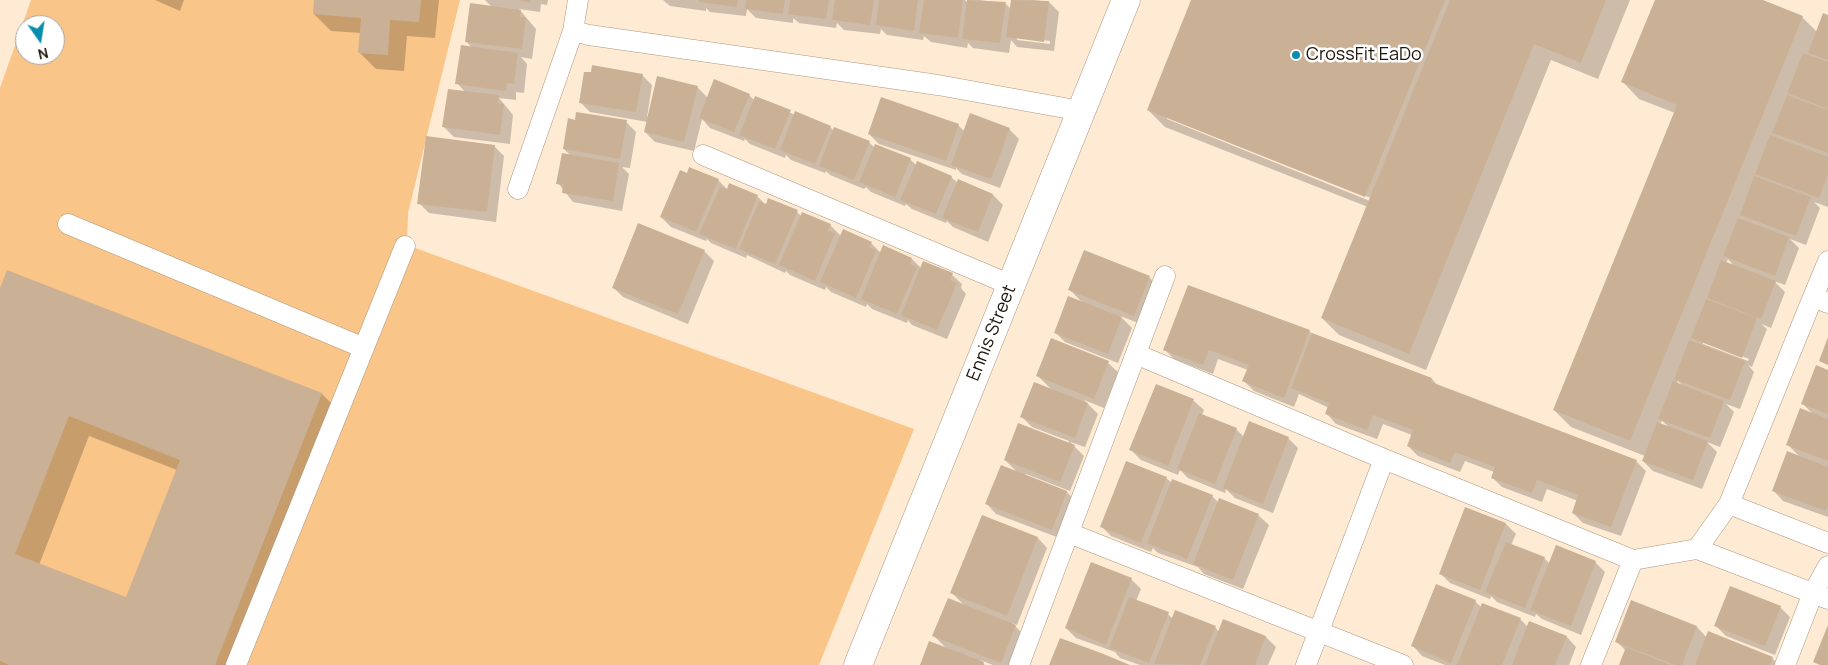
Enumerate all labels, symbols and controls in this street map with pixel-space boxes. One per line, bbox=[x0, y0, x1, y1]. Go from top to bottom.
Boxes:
north arrow bbox=[15, 15, 65, 65]
text: N bbox=[36, 44, 50, 65]
place label: CrossFit EaDo bbox=[1306, 44, 1422, 66]
marker: CrossFit EaDo bbox=[1290, 49, 1302, 61]
street label: Ennis Street bbox=[963, 282, 1021, 384]

